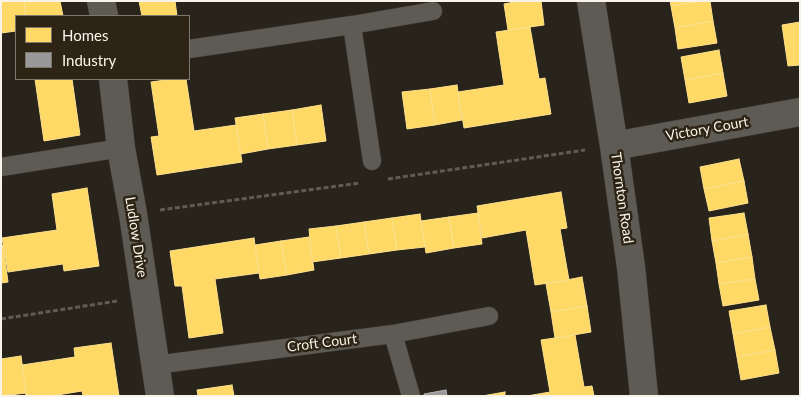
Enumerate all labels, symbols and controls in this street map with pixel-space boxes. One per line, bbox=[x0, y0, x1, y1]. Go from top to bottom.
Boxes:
legend bbox=[15, 15, 190, 80]
text: Homes bbox=[62, 26, 108, 44]
text: Industry bbox=[62, 51, 116, 69]
street label: Victory Court bbox=[664, 113, 750, 145]
street label: Thornton Road bbox=[607, 151, 637, 245]
street label: Ludlow Drive bbox=[121, 195, 151, 279]
street label: Croft Court bbox=[286, 330, 358, 356]

